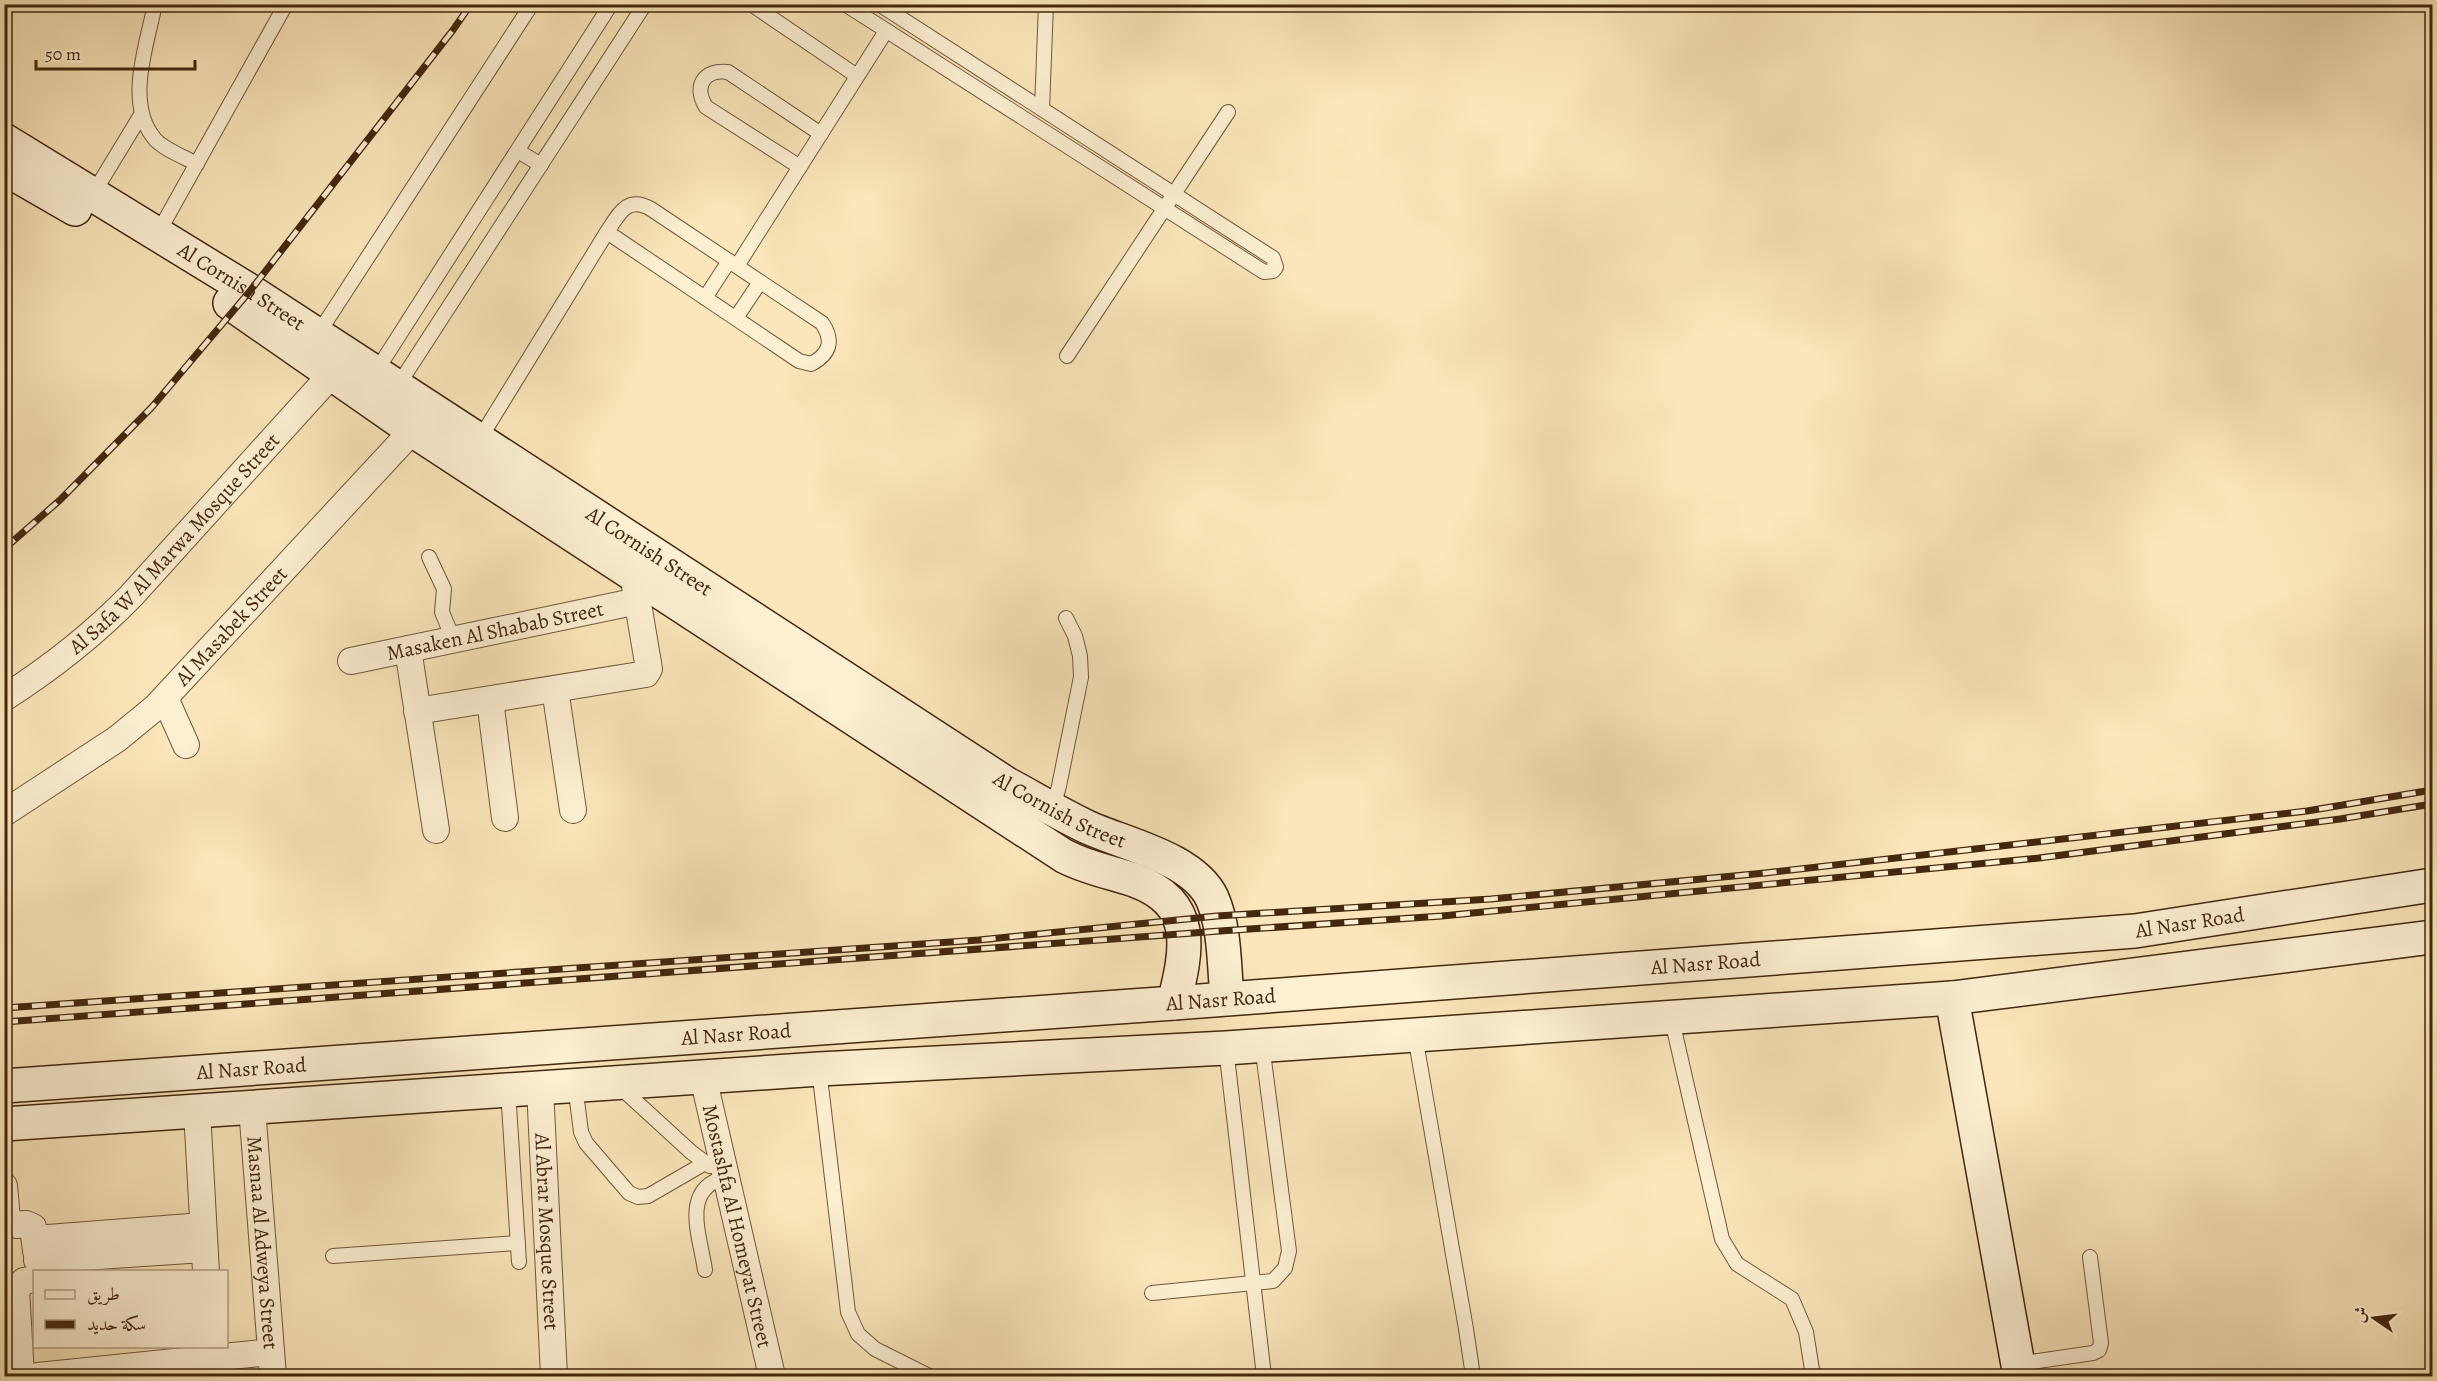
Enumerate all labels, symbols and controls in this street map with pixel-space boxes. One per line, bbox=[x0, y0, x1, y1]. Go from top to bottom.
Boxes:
scale bar bbox=[36, 33, 195, 71]
text: 50 m bbox=[45, 42, 81, 66]
street label: Al Cornish Street bbox=[172, 235, 311, 337]
street label: Al Safa W Al Marwa Mosque Street bbox=[62, 427, 286, 661]
street label: Al Cornish Street bbox=[580, 499, 718, 602]
street label: Al Masabek Street bbox=[168, 560, 294, 692]
street label: Masaken Al Shabab Street bbox=[384, 595, 606, 667]
street label: Al Cornish Street bbox=[987, 764, 1130, 855]
street label: Al Nasr Road bbox=[2132, 900, 2247, 945]
street label: Al Nasr Road bbox=[1649, 945, 1762, 981]
street label: Al Nasr Road bbox=[1164, 981, 1278, 1018]
street label: Al Nasr Road bbox=[679, 1016, 793, 1052]
street label: Al Nasr Road bbox=[194, 1051, 308, 1086]
street label: Mostashfa Al Homeyat Street bbox=[696, 1102, 779, 1351]
street label: Al Abrar Mosque Street bbox=[528, 1132, 566, 1331]
street label: Masnaa Al Adweya Street bbox=[240, 1135, 285, 1350]
legend bbox=[33, 1270, 228, 1348]
text: طريق bbox=[87, 1282, 120, 1306]
north arrow bbox=[2344, 1288, 2404, 1348]
text: ش bbox=[2348, 1304, 2373, 1325]
text: سكة حديد bbox=[87, 1312, 146, 1336]

